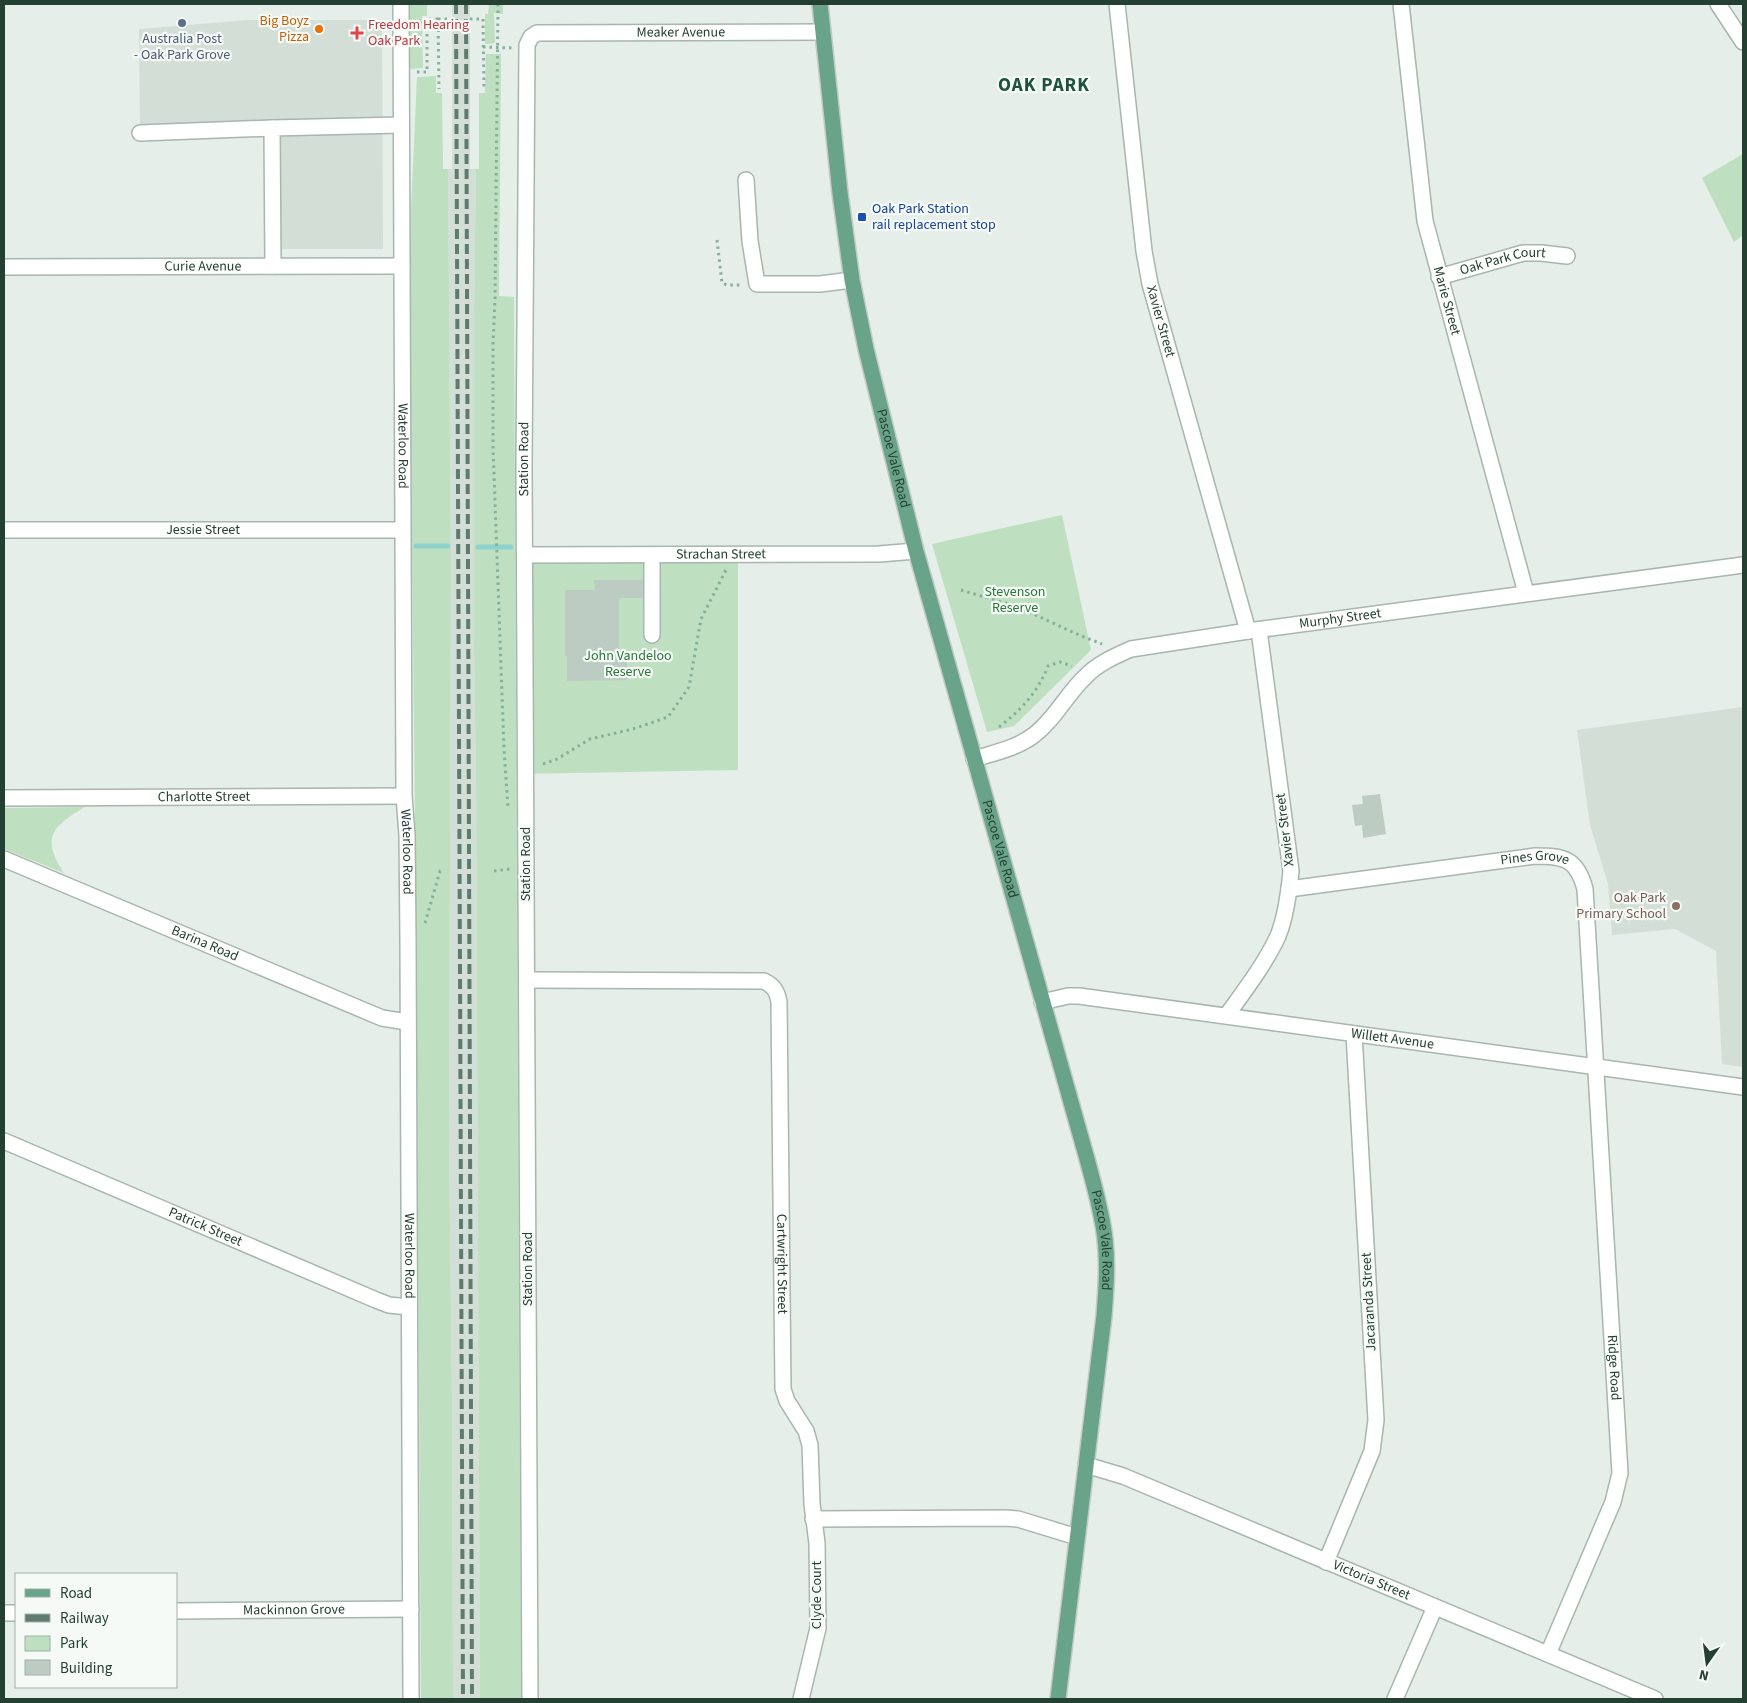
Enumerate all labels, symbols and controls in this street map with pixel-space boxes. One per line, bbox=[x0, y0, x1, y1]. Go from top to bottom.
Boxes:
place label: Big Boyz Pizza bbox=[260, 11, 309, 47]
place label: Freedom Hearing Oak Park bbox=[368, 15, 469, 51]
marker: Australia Post - Oak Park Grove bbox=[176, 17, 188, 29]
street label: Meaker Avenue bbox=[637, 22, 725, 43]
marker: Big Boyz Pizza bbox=[313, 23, 325, 35]
marker: Freedom Hearing Oak Park bbox=[350, 26, 364, 40]
place label: Australia Post - Oak Park Grove bbox=[134, 29, 230, 65]
district label: OAK PARK bbox=[998, 72, 1090, 99]
place label: Oak Park Station rail replacement stop bbox=[872, 199, 996, 235]
marker: Oak Park Station rail replacement stop bbox=[856, 211, 868, 223]
street label: Oak Park Court bbox=[1457, 243, 1547, 281]
street label: Curie Avenue bbox=[165, 256, 241, 277]
street label: Marie Street bbox=[1428, 264, 1466, 338]
street label: Xavier Street bbox=[1141, 283, 1180, 360]
street label: Waterloo Road bbox=[393, 403, 413, 489]
street label: Pascoe Vale Road bbox=[871, 407, 915, 510]
street label: Station Road bbox=[514, 422, 534, 496]
street label: Jessie Street bbox=[166, 520, 240, 540]
street label: Strachan Street bbox=[676, 544, 766, 565]
park label: Stevenson Reserve bbox=[985, 582, 1045, 618]
street label: Murphy Street bbox=[1298, 603, 1383, 634]
park label: John Vandeloo Reserve bbox=[584, 646, 672, 682]
street label: Charlotte Street bbox=[158, 787, 250, 807]
street label: Xavier Street bbox=[1271, 792, 1299, 868]
street label: Pascoe Vale Road bbox=[977, 798, 1023, 900]
street label: Waterloo Road bbox=[395, 808, 418, 895]
street label: Station Road bbox=[516, 827, 536, 901]
street label: Pines Grove bbox=[1499, 846, 1573, 871]
place label: Oak Park Primary School bbox=[1576, 888, 1666, 924]
marker: Oak Park Primary School bbox=[1670, 900, 1682, 912]
street label: Barina Road bbox=[168, 920, 242, 967]
street label: Willett Avenue bbox=[1350, 1023, 1435, 1055]
street label: Pascoe Vale Road bbox=[1086, 1188, 1117, 1291]
street label: Patrick Street bbox=[165, 1202, 246, 1252]
street label: Waterloo Road bbox=[399, 1213, 419, 1299]
street label: Cartwright Street bbox=[771, 1214, 792, 1314]
street label: Station Road bbox=[518, 1232, 538, 1306]
street label: Jacaranda Street bbox=[1356, 1252, 1382, 1352]
street label: Ridge Road bbox=[1602, 1334, 1626, 1401]
street label: Victoria Street bbox=[1330, 1555, 1414, 1605]
street label: Clyde Court bbox=[807, 1561, 827, 1629]
legend bbox=[15, 1573, 178, 1688]
text: Road bbox=[60, 1583, 92, 1604]
street label: Mackinnon Grove bbox=[243, 1600, 345, 1620]
text: Railway bbox=[60, 1608, 109, 1629]
text: Park bbox=[60, 1633, 89, 1654]
north arrow bbox=[1682, 1638, 1732, 1688]
text: Building bbox=[60, 1658, 113, 1679]
text: N bbox=[1697, 1664, 1711, 1685]

